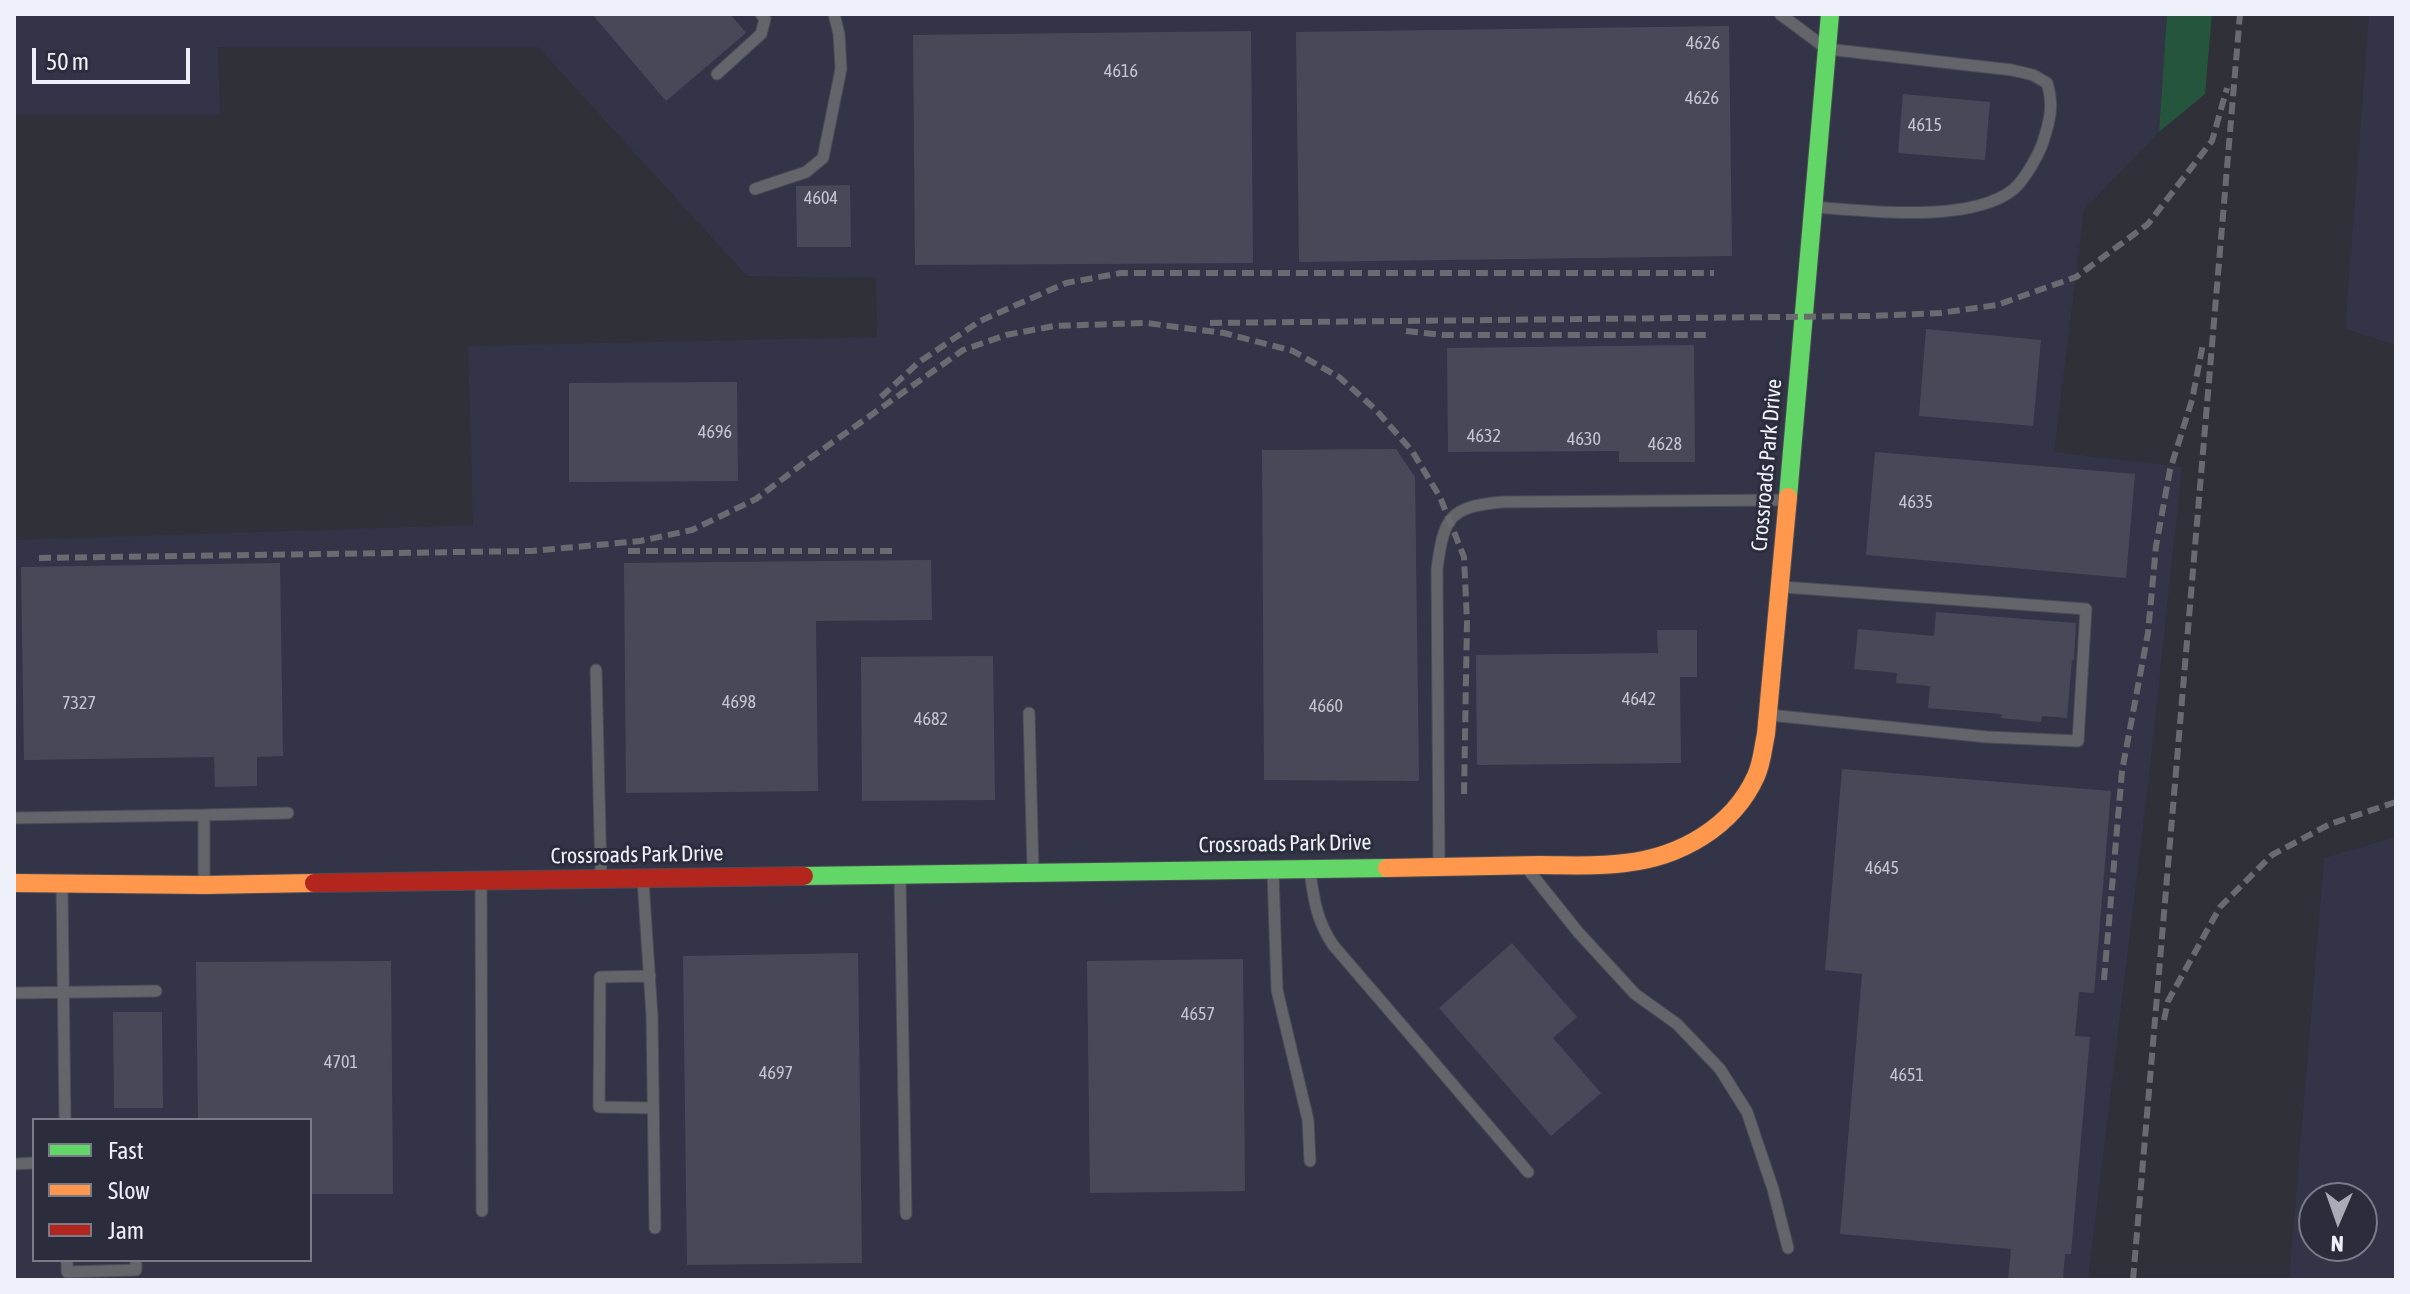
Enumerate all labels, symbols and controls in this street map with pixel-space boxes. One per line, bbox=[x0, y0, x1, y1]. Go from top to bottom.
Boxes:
scale bar bbox=[36, 32, 194, 82]
house number: 4626 bbox=[1686, 32, 1720, 54]
text: 50 m bbox=[46, 48, 89, 75]
house number: 4616 bbox=[1104, 60, 1138, 82]
house number: 4626 bbox=[1685, 87, 1719, 109]
house number: 4615 bbox=[1908, 114, 1942, 136]
house number: 4604 bbox=[804, 187, 838, 209]
street label: Crossroads Park Drive bbox=[1746, 378, 1788, 552]
house number: 4696 bbox=[698, 421, 732, 443]
house number: 4632 bbox=[1467, 425, 1501, 447]
house number: 4630 bbox=[1567, 428, 1601, 450]
house number: 4628 bbox=[1648, 433, 1682, 455]
house number: 4635 bbox=[1899, 491, 1933, 513]
house number: 4642 bbox=[1622, 688, 1656, 710]
house number: 4698 bbox=[722, 691, 756, 713]
house number: 7327 bbox=[62, 692, 96, 714]
house number: 4660 bbox=[1309, 695, 1343, 717]
house number: 4682 bbox=[914, 708, 948, 730]
street label: Crossroads Park Drive bbox=[1198, 829, 1372, 859]
street label: Crossroads Park Drive bbox=[550, 840, 724, 870]
house number: 4645 bbox=[1865, 857, 1899, 879]
house number: 4657 bbox=[1181, 1003, 1215, 1025]
house number: 4701 bbox=[324, 1051, 358, 1073]
house number: 4697 bbox=[759, 1062, 793, 1084]
house number: 4651 bbox=[1890, 1064, 1924, 1086]
legend bbox=[32, 1118, 312, 1262]
text: Fast bbox=[108, 1137, 144, 1164]
text: Slow bbox=[108, 1177, 150, 1204]
north arrow bbox=[2298, 1182, 2378, 1262]
text: Jam bbox=[108, 1217, 144, 1244]
text: N bbox=[2330, 1231, 2344, 1257]

